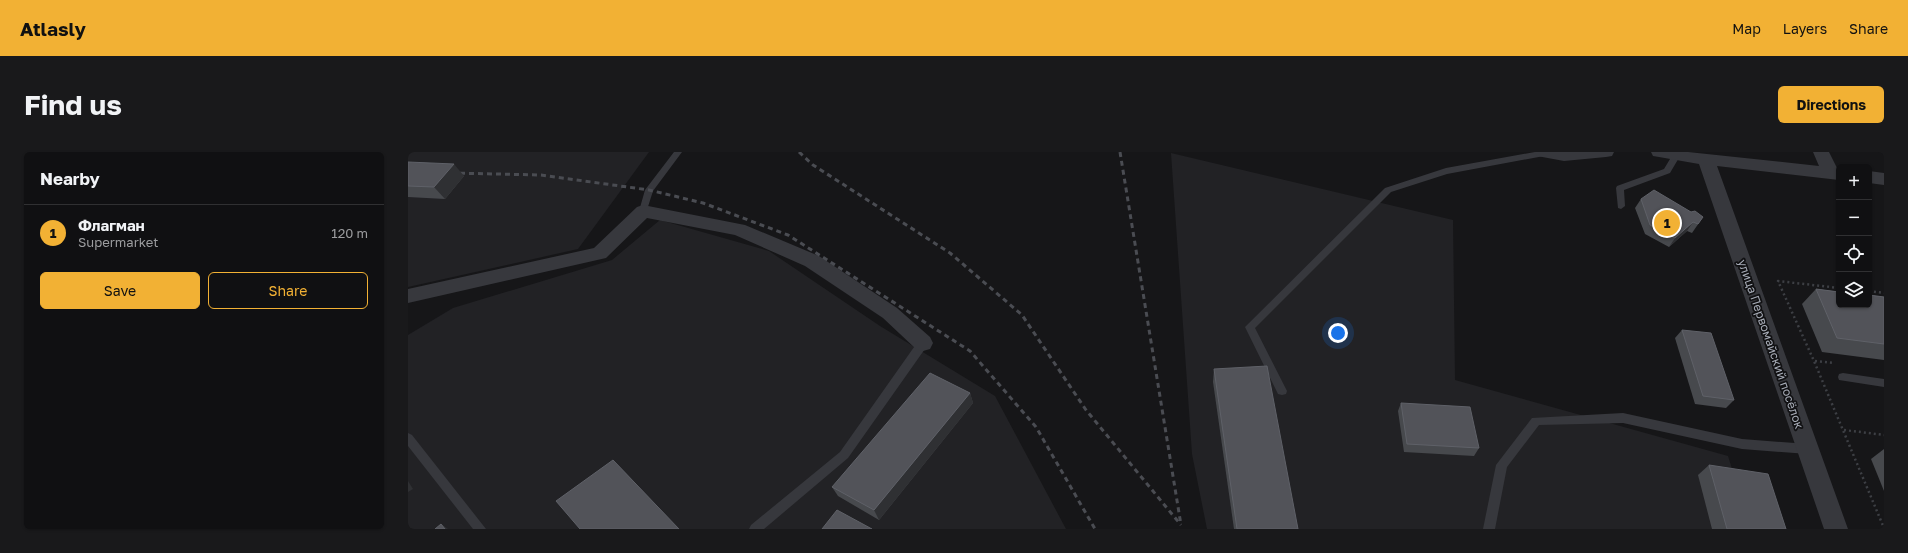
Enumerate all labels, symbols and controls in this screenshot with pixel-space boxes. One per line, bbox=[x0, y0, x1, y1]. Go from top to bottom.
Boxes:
text: Atlasly bbox=[20, 17, 86, 40]
text: Map bbox=[1732, 20, 1761, 37]
text: Layers bbox=[1783, 20, 1827, 37]
text: Share bbox=[1849, 20, 1888, 37]
button: Directions bbox=[1778, 86, 1884, 123]
text: Find us bbox=[24, 88, 122, 121]
map controls bbox=[1836, 164, 1872, 308]
button: + bbox=[1836, 164, 1872, 200]
text: Nearby bbox=[40, 168, 100, 189]
button: − bbox=[1836, 200, 1872, 236]
pin: 1 bbox=[1654, 208, 1680, 238]
text: Флагман bbox=[78, 216, 145, 234]
text: 1 bbox=[50, 225, 56, 241]
text: 120 m bbox=[331, 225, 368, 241]
text: Supermarket bbox=[78, 234, 159, 250]
button: locate bbox=[1836, 236, 1872, 272]
street label: улица Первомайский посёлок bbox=[1735, 257, 1807, 431]
button: Save bbox=[40, 272, 200, 309]
button: Share bbox=[208, 272, 368, 309]
button: layers bbox=[1836, 272, 1872, 308]
your location bbox=[1328, 323, 1348, 343]

